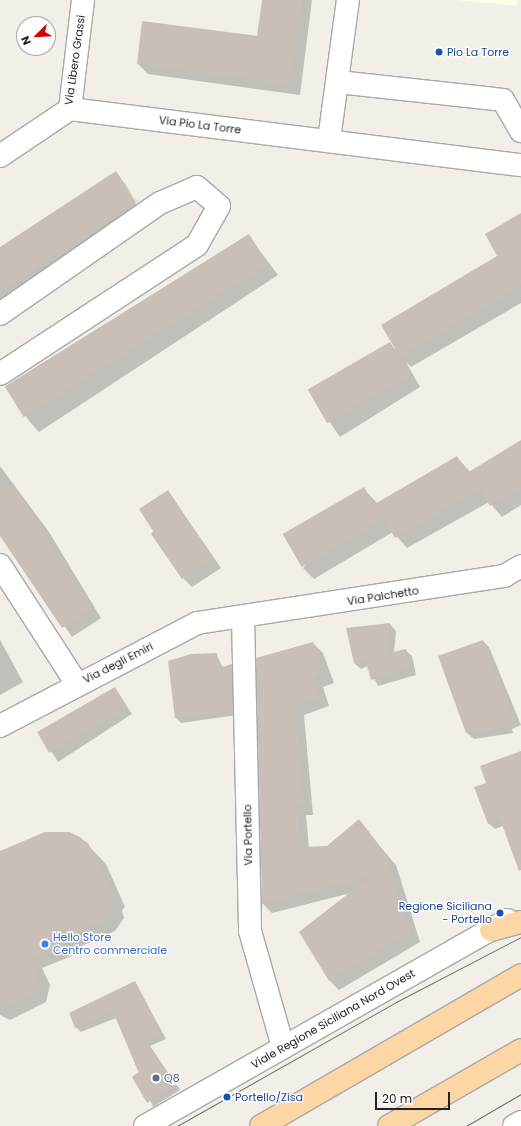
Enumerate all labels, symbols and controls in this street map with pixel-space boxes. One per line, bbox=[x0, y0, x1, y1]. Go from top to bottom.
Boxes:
street label: Via Libero Grassi bbox=[62, 14, 88, 106]
north arrow bbox=[16, 16, 56, 56]
text: N bbox=[17, 33, 35, 48]
place label: Pio La Torre bbox=[447, 45, 509, 59]
marker: Pio La Torre bbox=[434, 47, 444, 57]
street label: Via Pio La Torre bbox=[158, 113, 242, 137]
street label: Via Palchetto bbox=[346, 584, 420, 608]
street label: Via degli Emiri bbox=[81, 640, 155, 686]
street label: Via Portello bbox=[241, 804, 255, 866]
place label: Regione Siciliana - Portello bbox=[399, 900, 492, 926]
marker: Regione Siciliana - Portello bbox=[495, 908, 505, 918]
place label: Hello Store Centro commerciale bbox=[53, 931, 167, 957]
marker: Hello Store Centro commerciale bbox=[40, 939, 50, 949]
street label: Viale Regione Siciliana Nord Ovest bbox=[249, 967, 417, 1071]
place label: Q8 bbox=[164, 1071, 180, 1085]
marker: Q8 bbox=[151, 1073, 161, 1083]
scale bar bbox=[377, 1084, 452, 1110]
place label: Portello/Zisa bbox=[235, 1090, 303, 1104]
text: 20 m bbox=[382, 1090, 412, 1107]
marker: Portello/Zisa bbox=[222, 1092, 232, 1102]

